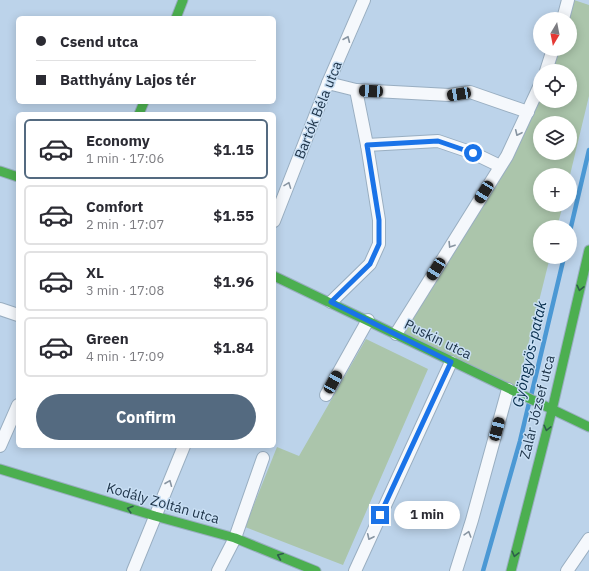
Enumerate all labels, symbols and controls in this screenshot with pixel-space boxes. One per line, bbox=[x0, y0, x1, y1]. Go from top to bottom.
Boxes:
north arrow bbox=[533, 12, 577, 56]
map controls bbox=[533, 12, 577, 264]
text: Csend utca bbox=[60, 32, 138, 51]
one-way arrow bbox=[343, 35, 351, 42]
street label: Bartók Béla utca bbox=[290, 58, 346, 162]
button: locate bbox=[533, 64, 577, 108]
text: Batthyány Lajos tér bbox=[60, 70, 196, 89]
car bbox=[359, 84, 383, 98]
car bbox=[446, 86, 472, 102]
button: layers bbox=[533, 116, 577, 160]
one-way arrow bbox=[515, 129, 523, 137]
icon: car bbox=[38, 131, 74, 167]
text: Economy bbox=[86, 131, 150, 150]
text: $1.15 bbox=[213, 140, 254, 159]
route start bbox=[464, 144, 482, 162]
text: 1 min · 17:06 bbox=[86, 150, 164, 167]
button: + bbox=[533, 168, 577, 212]
car bbox=[473, 179, 495, 205]
one-way arrow bbox=[284, 182, 292, 189]
icon: car bbox=[38, 197, 74, 233]
text: Comfort bbox=[86, 197, 143, 216]
text: $1.55 bbox=[213, 206, 254, 225]
text: 2 min · 17:07 bbox=[86, 216, 164, 233]
button: − bbox=[533, 220, 577, 264]
one-way arrow bbox=[449, 241, 456, 248]
car bbox=[425, 256, 447, 282]
icon: car bbox=[38, 263, 74, 299]
text: XL bbox=[86, 263, 104, 282]
text: $1.96 bbox=[213, 272, 254, 291]
text: 3 min · 17:08 bbox=[86, 282, 164, 299]
one-way arrow bbox=[577, 284, 585, 291]
water label: Gyöngyös-patak bbox=[508, 299, 550, 409]
street label: Puskin utca bbox=[401, 315, 475, 363]
icon: car bbox=[38, 329, 74, 365]
text: Green bbox=[86, 329, 129, 348]
text: $1.84 bbox=[213, 338, 254, 357]
text: 4 min · 17:09 bbox=[86, 348, 164, 365]
street label: Zalár József utca bbox=[515, 353, 559, 461]
car bbox=[322, 369, 344, 395]
button: Confirm bbox=[36, 394, 256, 440]
car bbox=[488, 416, 506, 442]
one-way arrow bbox=[543, 424, 552, 431]
street label: Kodály Zoltán utca bbox=[105, 478, 222, 528]
one-way arrow bbox=[164, 480, 172, 487]
callout: 1 min bbox=[394, 501, 460, 529]
one-way arrow bbox=[126, 505, 133, 514]
route end bbox=[371, 506, 389, 524]
text: 1 min bbox=[410, 506, 444, 523]
one-way arrow bbox=[463, 530, 472, 537]
one-way arrow bbox=[367, 533, 375, 540]
one-way arrow bbox=[512, 551, 520, 557]
one-way arrow bbox=[277, 553, 284, 561]

